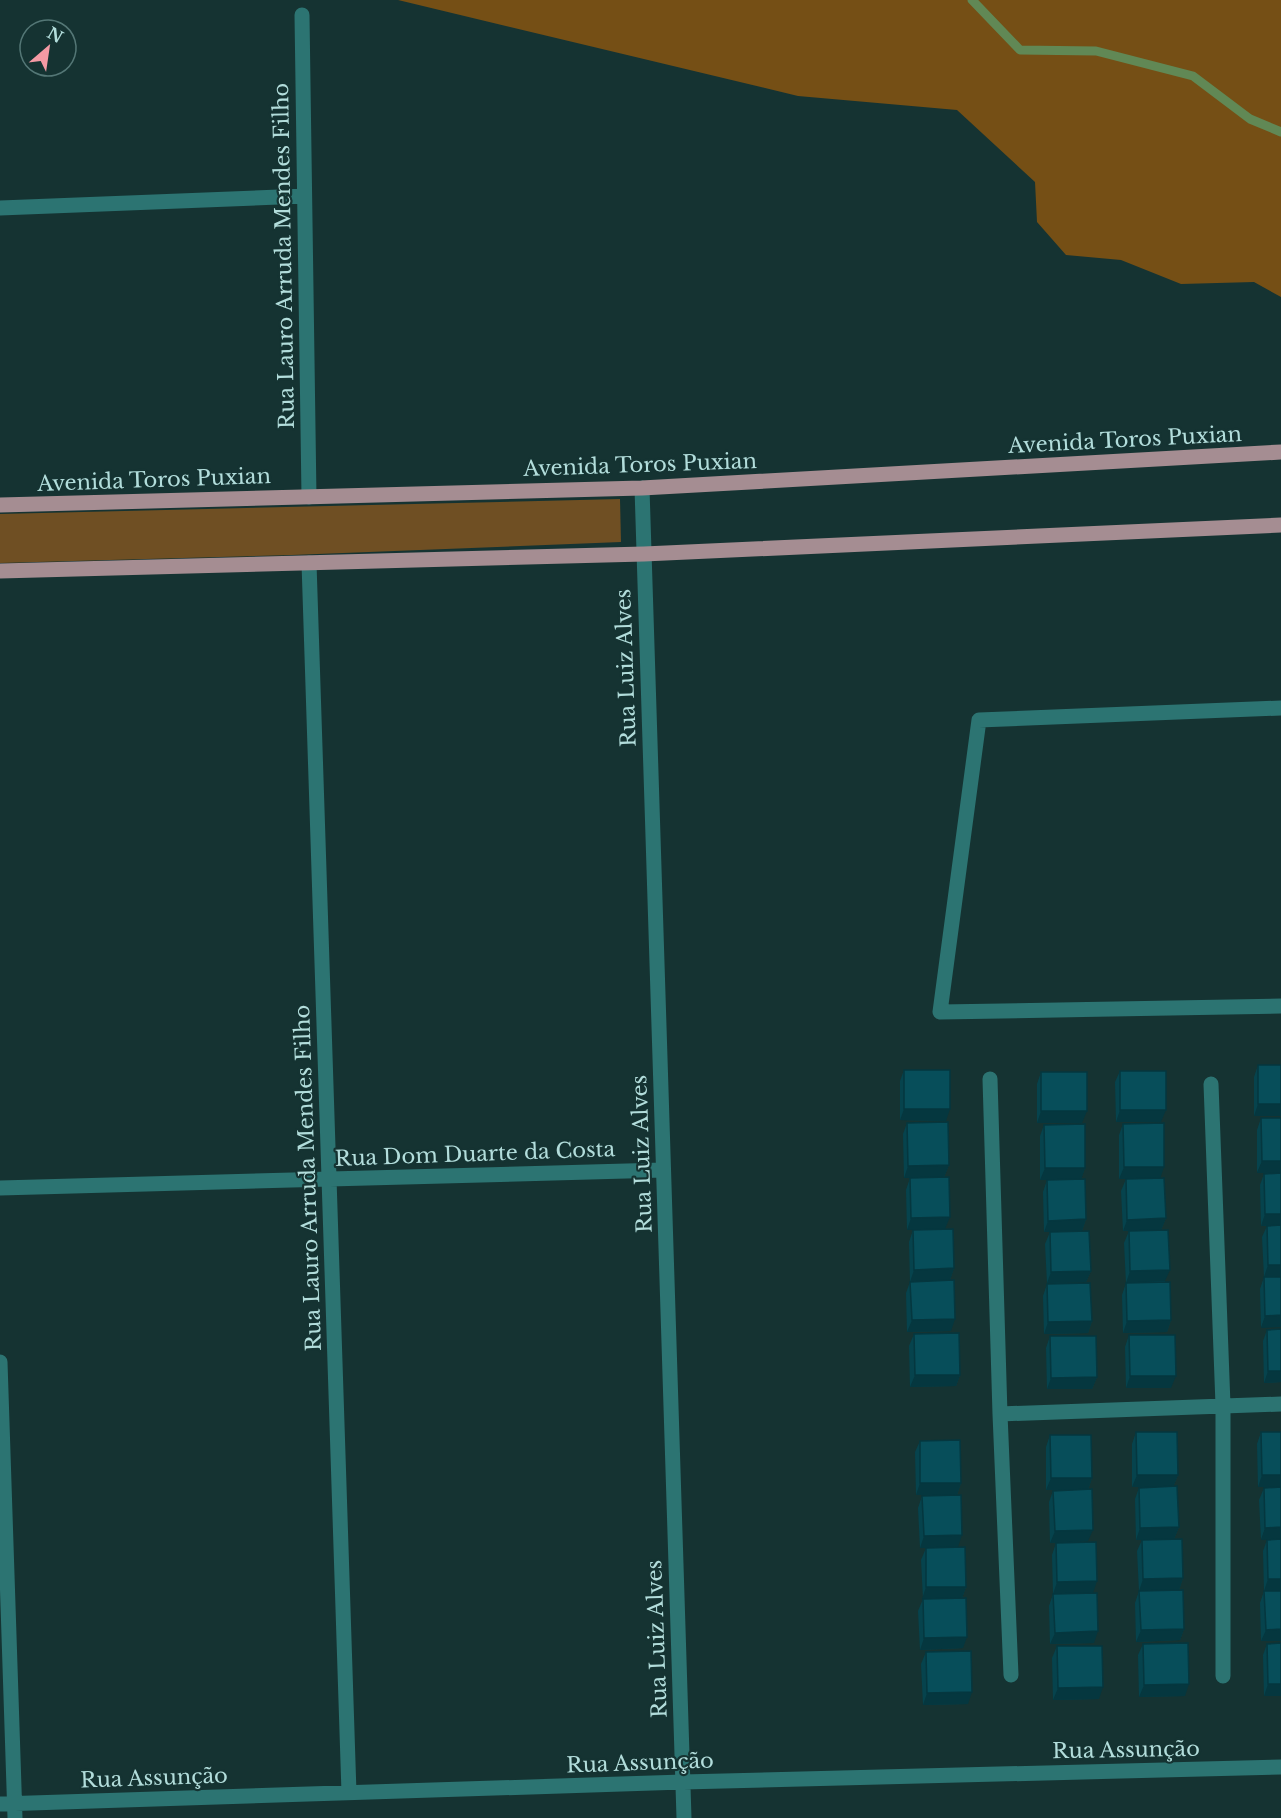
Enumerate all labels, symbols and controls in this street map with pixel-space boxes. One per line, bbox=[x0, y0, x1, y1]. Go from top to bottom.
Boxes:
north arrow bbox=[18, 18, 78, 78]
text: N bbox=[44, 22, 67, 47]
street label: Rua Lauro Arruda Mendes Filho bbox=[268, 83, 300, 429]
street label: Avenida Toros Puxian bbox=[1007, 421, 1242, 459]
street label: Avenida Toros Puxian bbox=[522, 448, 757, 482]
street label: Avenida Toros Puxian bbox=[36, 463, 271, 497]
street label: Rua Luiz Alves bbox=[610, 588, 642, 748]
street label: Rua Lauro Arruda Mendes Filho bbox=[289, 1004, 327, 1352]
street label: Rua Luiz Alves bbox=[626, 1074, 658, 1234]
street label: Rua Dom Duarte da Costa bbox=[334, 1136, 616, 1172]
street label: Rua Luiz Alves bbox=[641, 1559, 673, 1719]
street label: Rua Assunção bbox=[1052, 1736, 1200, 1764]
street label: Rua Assunção bbox=[566, 1747, 714, 1779]
street label: Rua Assunção bbox=[80, 1762, 228, 1794]

